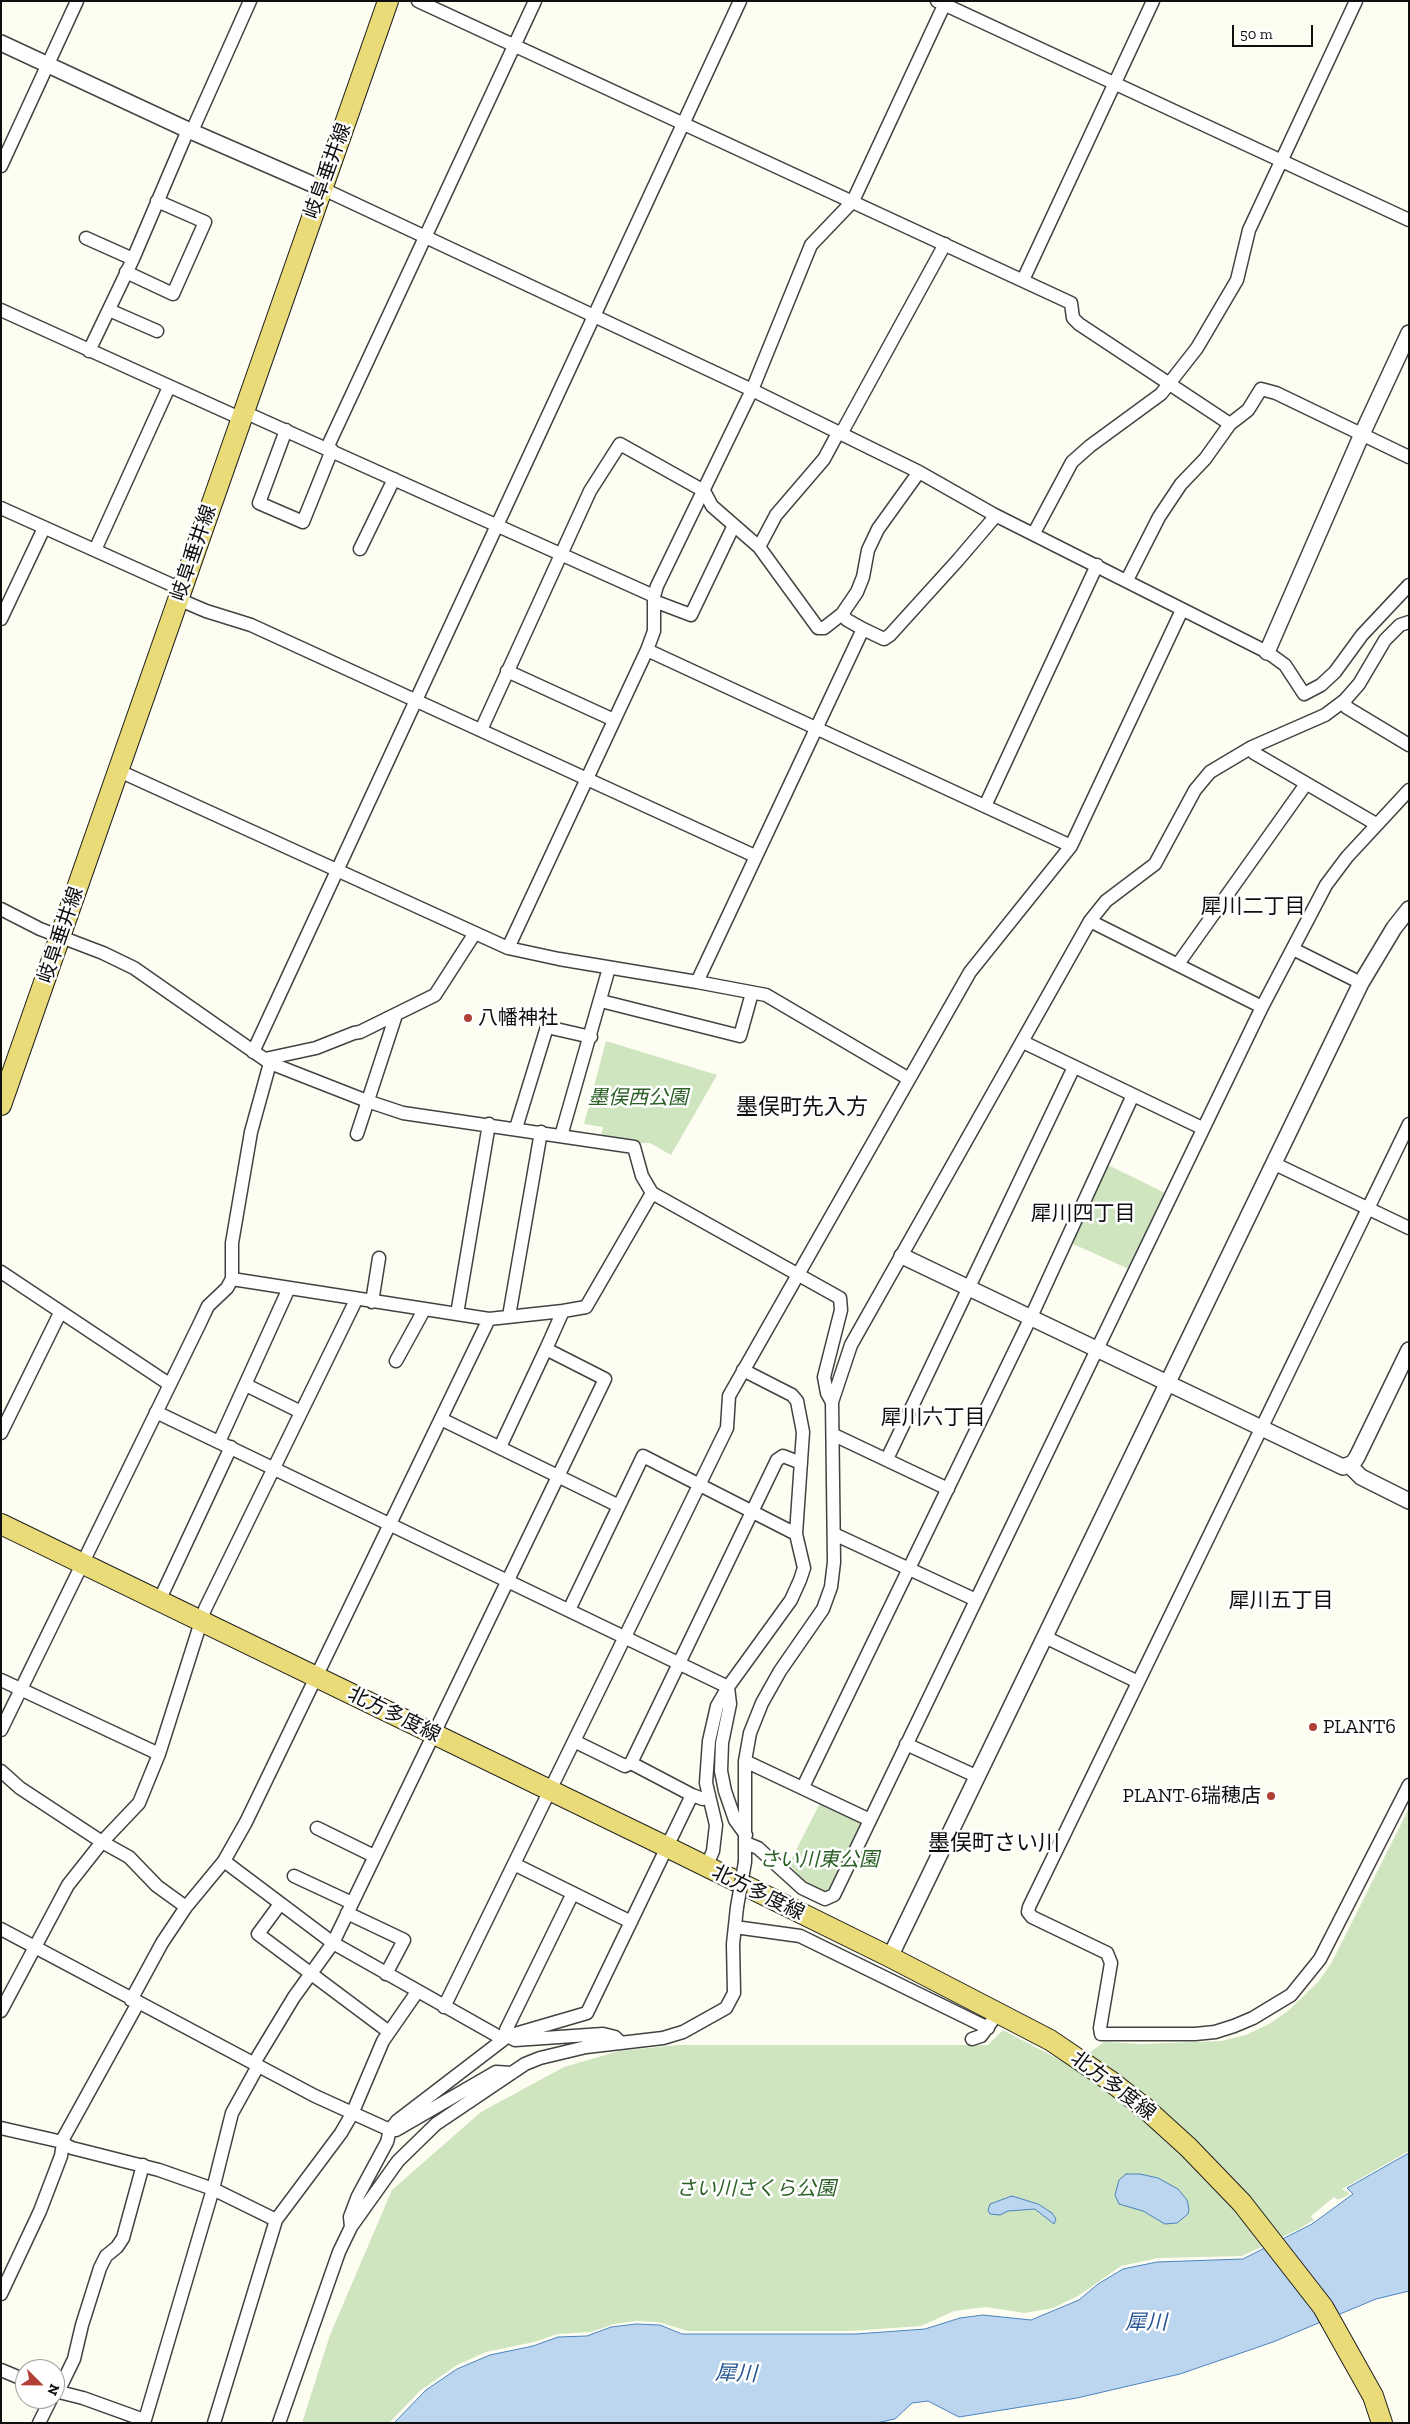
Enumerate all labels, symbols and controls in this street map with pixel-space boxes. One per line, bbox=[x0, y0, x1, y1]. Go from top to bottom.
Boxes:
scale bar bbox=[1235, 15, 1316, 47]
text: 50 m bbox=[1240, 25, 1273, 43]
street label: 岐阜垂井線 bbox=[300, 120, 356, 222]
street label: 岐阜垂井線 bbox=[166, 502, 222, 604]
street label: 岐阜垂井線 bbox=[33, 884, 89, 986]
district label: 犀川二丁目 bbox=[1201, 894, 1305, 920]
place label: 八幡神社 bbox=[478, 1006, 558, 1030]
marker: 八幡神社 bbox=[462, 1012, 474, 1024]
park label: 墨俣西公園 bbox=[588, 1086, 688, 1110]
district label: 墨俣町先入方 bbox=[736, 1095, 868, 1121]
district label: 犀川四丁目 bbox=[1031, 1201, 1135, 1227]
district label: 犀川六丁目 bbox=[881, 1405, 985, 1431]
district label: 犀川五丁目 bbox=[1229, 1588, 1333, 1614]
street label: 北方多度線 bbox=[344, 1682, 444, 1748]
place label: PLANT6 bbox=[1323, 1715, 1396, 1739]
marker: PLANT6 bbox=[1307, 1721, 1319, 1733]
place label: PLANT-6瑞穂店 bbox=[1123, 1784, 1261, 1808]
marker: PLANT-6瑞穂店 bbox=[1265, 1790, 1277, 1802]
district label: 墨俣町さい川 bbox=[928, 1831, 1060, 1857]
park label: さい川東公園 bbox=[759, 1848, 879, 1872]
street label: 北方多度線 bbox=[708, 1860, 808, 1926]
street label: 北方多度線 bbox=[1066, 2046, 1160, 2126]
park label: さい川さくら公園 bbox=[676, 2177, 836, 2201]
water label: 犀川 bbox=[1125, 2310, 1167, 2336]
north arrow bbox=[15, 2359, 65, 2409]
water label: 犀川 bbox=[715, 2361, 757, 2387]
text: N bbox=[43, 2381, 63, 2398]

